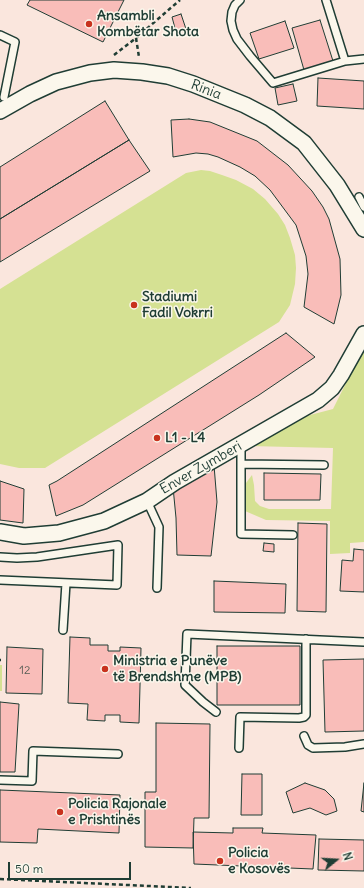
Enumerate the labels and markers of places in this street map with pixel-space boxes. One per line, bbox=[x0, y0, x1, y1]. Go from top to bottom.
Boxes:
place label: Ansambli Kombëtar Shota bbox=[97, 8, 199, 40]
marker: Ansambli Kombëtar Shota bbox=[84, 19, 94, 29]
place label: Stadiumi Fadil Vokrri bbox=[142, 289, 213, 322]
marker: Stadiumi Fadil Vokrri bbox=[129, 300, 139, 310]
place label: L1 - L4 bbox=[165, 430, 205, 446]
marker: L1 - L4 bbox=[152, 433, 162, 443]
place label: Ministria e Punëve të Brendshme (MPB) bbox=[113, 653, 242, 686]
marker: Ministria e Punëve të Brendshme (MPB) bbox=[100, 664, 110, 674]
place label: Policia Rajonale e Prishtinës bbox=[68, 796, 166, 828]
marker: Policia Rajonale e Prishtinës bbox=[55, 807, 65, 817]
place label: Policia e Kosovës bbox=[228, 845, 290, 878]
marker: Policia e Kosovës bbox=[215, 856, 225, 866]

